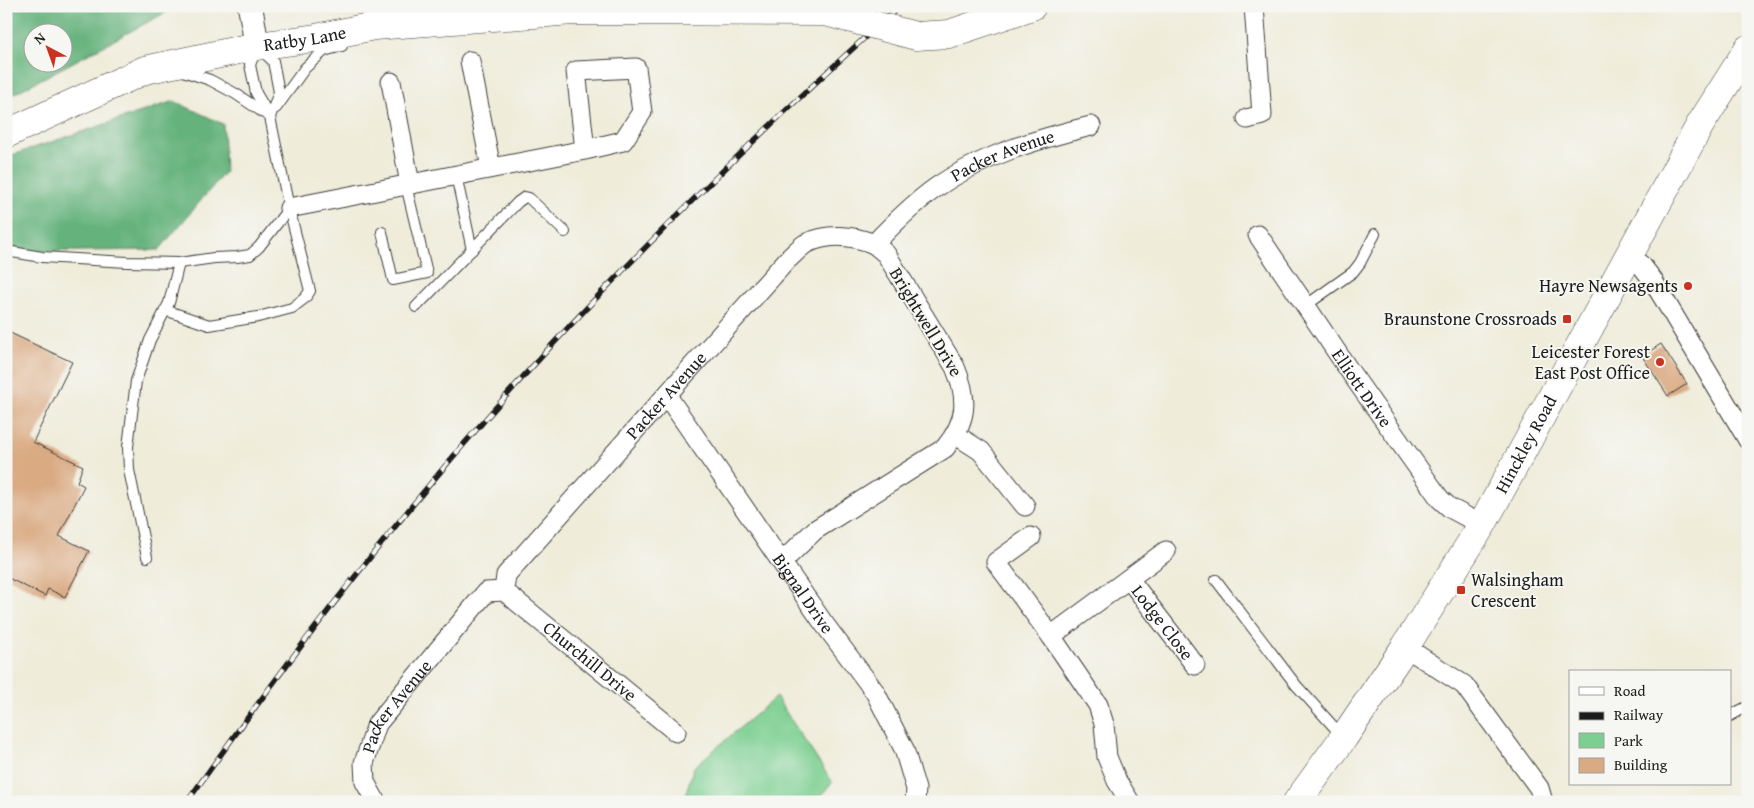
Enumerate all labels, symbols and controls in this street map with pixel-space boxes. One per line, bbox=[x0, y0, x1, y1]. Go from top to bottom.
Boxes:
street label: Ratby Lane bbox=[262, 18, 349, 58]
north arrow bbox=[22, 22, 72, 72]
text: N bbox=[29, 27, 50, 49]
street label: Packer Avenue bbox=[945, 122, 1057, 188]
street label: Brightwell Drive bbox=[883, 262, 970, 382]
place label: Hayre Newsagents bbox=[1539, 272, 1678, 299]
marker: Hayre Newsagents bbox=[1682, 280, 1694, 292]
place label: Braunstone Crossroads bbox=[1384, 305, 1557, 332]
marker: Braunstone Crossroads bbox=[1561, 313, 1573, 325]
place label: Leicester Forest East Post Office bbox=[1532, 338, 1651, 386]
street label: Elliott Drive bbox=[1325, 343, 1399, 433]
street label: Packer Avenue bbox=[619, 345, 713, 445]
marker: Leicester Forest East Post Office bbox=[1654, 356, 1666, 368]
street label: Hinckley Road bbox=[1488, 390, 1563, 498]
street label: Bignal Drive bbox=[766, 548, 841, 639]
place label: Walsingham Crescent bbox=[1471, 566, 1564, 614]
street label: Lodge Close bbox=[1125, 579, 1201, 666]
marker: Walsingham Crescent bbox=[1455, 584, 1467, 596]
street label: Churchill Drive bbox=[537, 614, 643, 708]
street label: Packer Avenue bbox=[354, 653, 438, 756]
legend bbox=[1569, 670, 1732, 786]
text: Road bbox=[1614, 680, 1645, 701]
text: Railway bbox=[1614, 704, 1664, 725]
text: Park bbox=[1614, 730, 1643, 751]
text: Building bbox=[1614, 754, 1668, 775]

